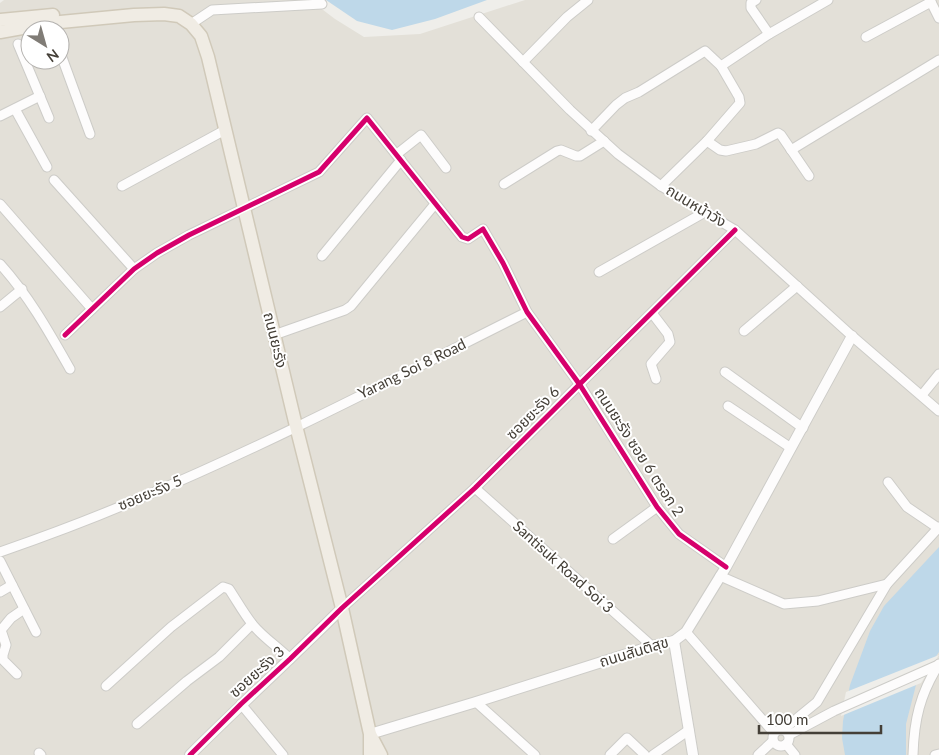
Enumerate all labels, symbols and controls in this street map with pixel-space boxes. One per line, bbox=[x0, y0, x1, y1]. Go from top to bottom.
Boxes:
north arrow bbox=[20, 20, 70, 70]
text: N bbox=[44, 46, 63, 66]
street label: ถนนหน้าวัง bbox=[663, 180, 730, 230]
street label: ถนนยะรัง bbox=[260, 310, 292, 369]
street label: Yarang Soi 8 Road bbox=[355, 334, 468, 402]
street label: ซอยยะรัง 6 bbox=[502, 382, 563, 443]
street label: ถนนยะรัง ซอย 6 ตรอก 2 bbox=[591, 384, 688, 519]
street label: ซอยยะรัง 5 bbox=[115, 471, 184, 514]
street label: Santisuk Road Soi 3 bbox=[510, 516, 618, 616]
street label: ถนนสันติสุข bbox=[597, 632, 671, 671]
street label: ซอยยะรัง 3 bbox=[225, 642, 288, 701]
scale bar bbox=[759, 702, 882, 734]
text: 100 m bbox=[766, 710, 808, 728]

